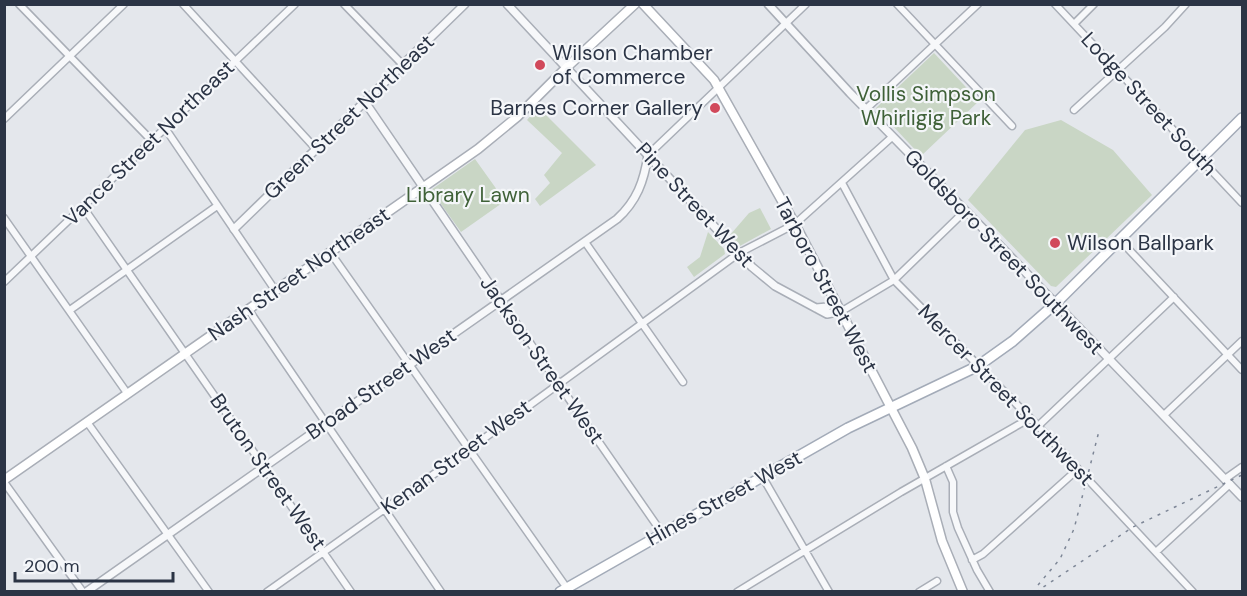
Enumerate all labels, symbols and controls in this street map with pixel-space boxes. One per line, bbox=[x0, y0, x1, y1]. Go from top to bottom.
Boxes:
street label: Lodge Street South bbox=[1075, 26, 1223, 182]
street label: Green Street Northeast bbox=[258, 28, 440, 206]
place label: Wilson Chamber of Commerce bbox=[552, 39, 713, 91]
street label: Vance Street Northeast bbox=[57, 54, 241, 232]
marker: Wilson Chamber of Commerce bbox=[533, 58, 547, 72]
park label: Vollis Simpson Whirligig Park bbox=[856, 80, 996, 132]
place label: Barnes Corner Gallery bbox=[490, 94, 703, 122]
marker: Barnes Corner Gallery bbox=[708, 101, 722, 115]
street label: Pine Street West bbox=[630, 136, 760, 274]
street label: Goldsboro Street Southwest bbox=[898, 143, 1110, 361]
park label: Library Lawn bbox=[406, 181, 530, 209]
street label: Tarboro Street West bbox=[768, 192, 884, 378]
street label: Nash Street Northeast bbox=[203, 201, 395, 347]
place label: Wilson Ballpark bbox=[1067, 229, 1214, 257]
marker: Wilson Ballpark bbox=[1048, 236, 1062, 250]
street label: Jackson Street West bbox=[473, 270, 611, 450]
street label: Mercer Street Southwest bbox=[912, 298, 1100, 492]
street label: Broad Street West bbox=[300, 322, 462, 446]
street label: Bruton Street West bbox=[203, 388, 333, 556]
street label: Kenan Street West bbox=[375, 393, 537, 521]
street label: Hines Street West bbox=[641, 444, 807, 552]
scale bar bbox=[15, 545, 172, 583]
text: 200 m bbox=[24, 554, 80, 578]

